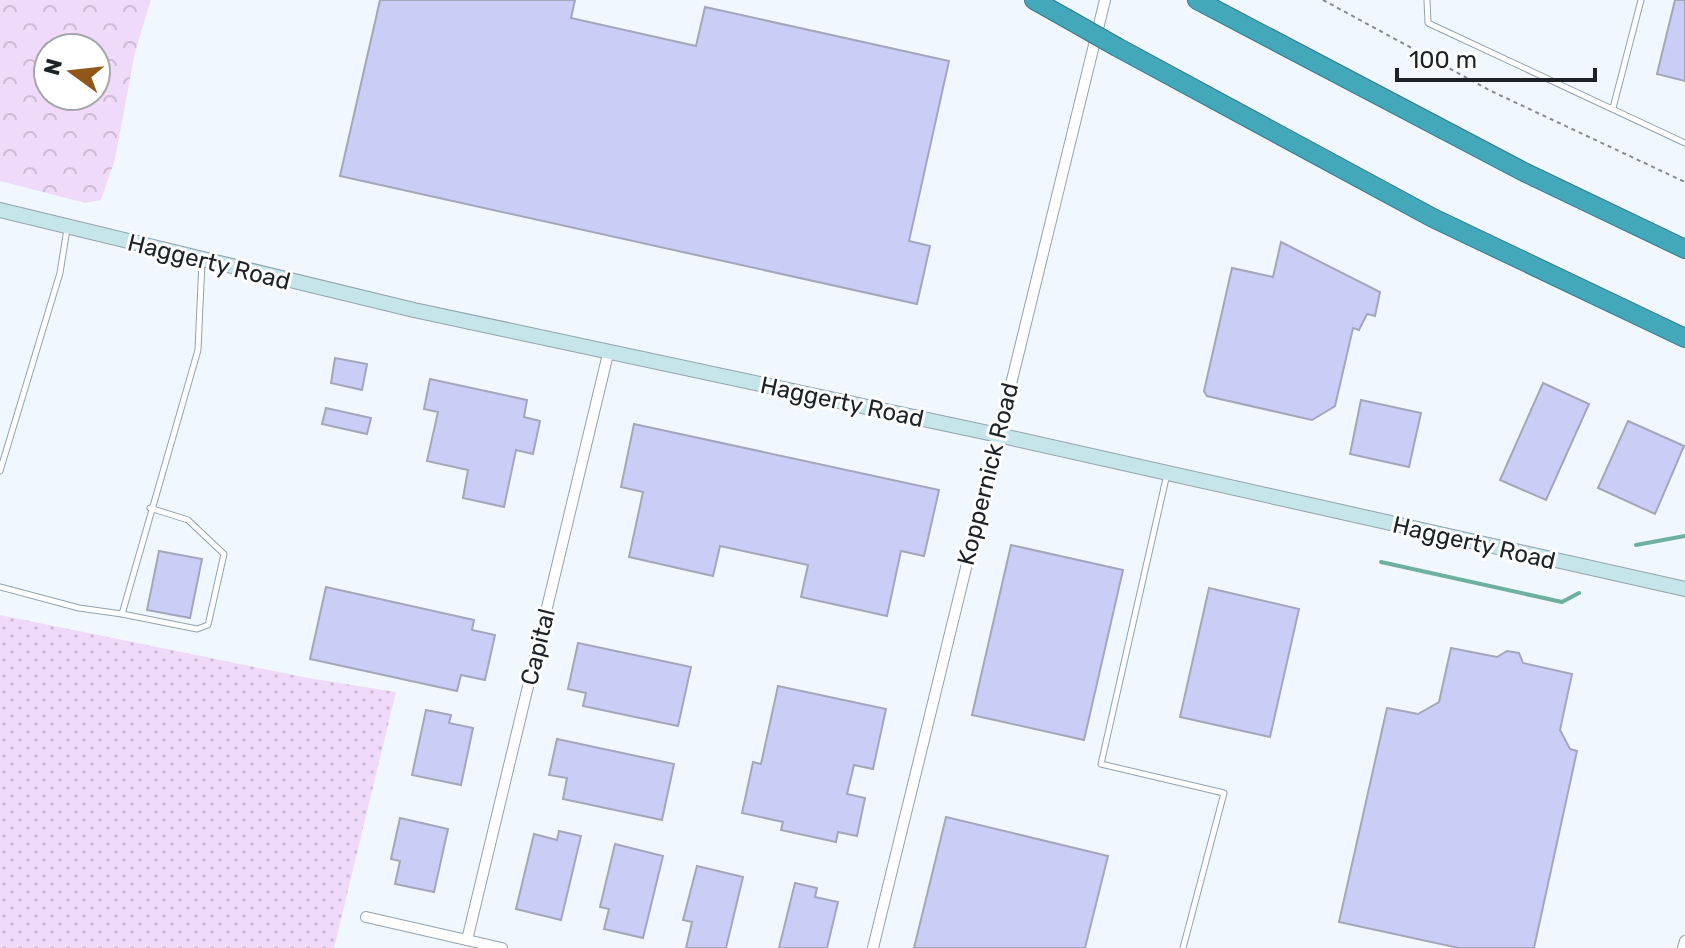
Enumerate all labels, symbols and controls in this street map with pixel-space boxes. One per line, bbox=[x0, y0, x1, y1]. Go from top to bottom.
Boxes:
north arrow bbox=[32, 32, 112, 112]
scale bar bbox=[1397, 32, 1595, 82]
text: 100 m bbox=[1409, 46, 1477, 74]
text: N bbox=[38, 56, 68, 78]
street label: Haggerty Road bbox=[125, 228, 293, 296]
street label: Haggerty Road bbox=[758, 371, 926, 433]
street label: Koppernick Road bbox=[952, 380, 1024, 568]
street label: Haggerty Road bbox=[1390, 511, 1558, 575]
street label: Capital bbox=[515, 606, 561, 688]

